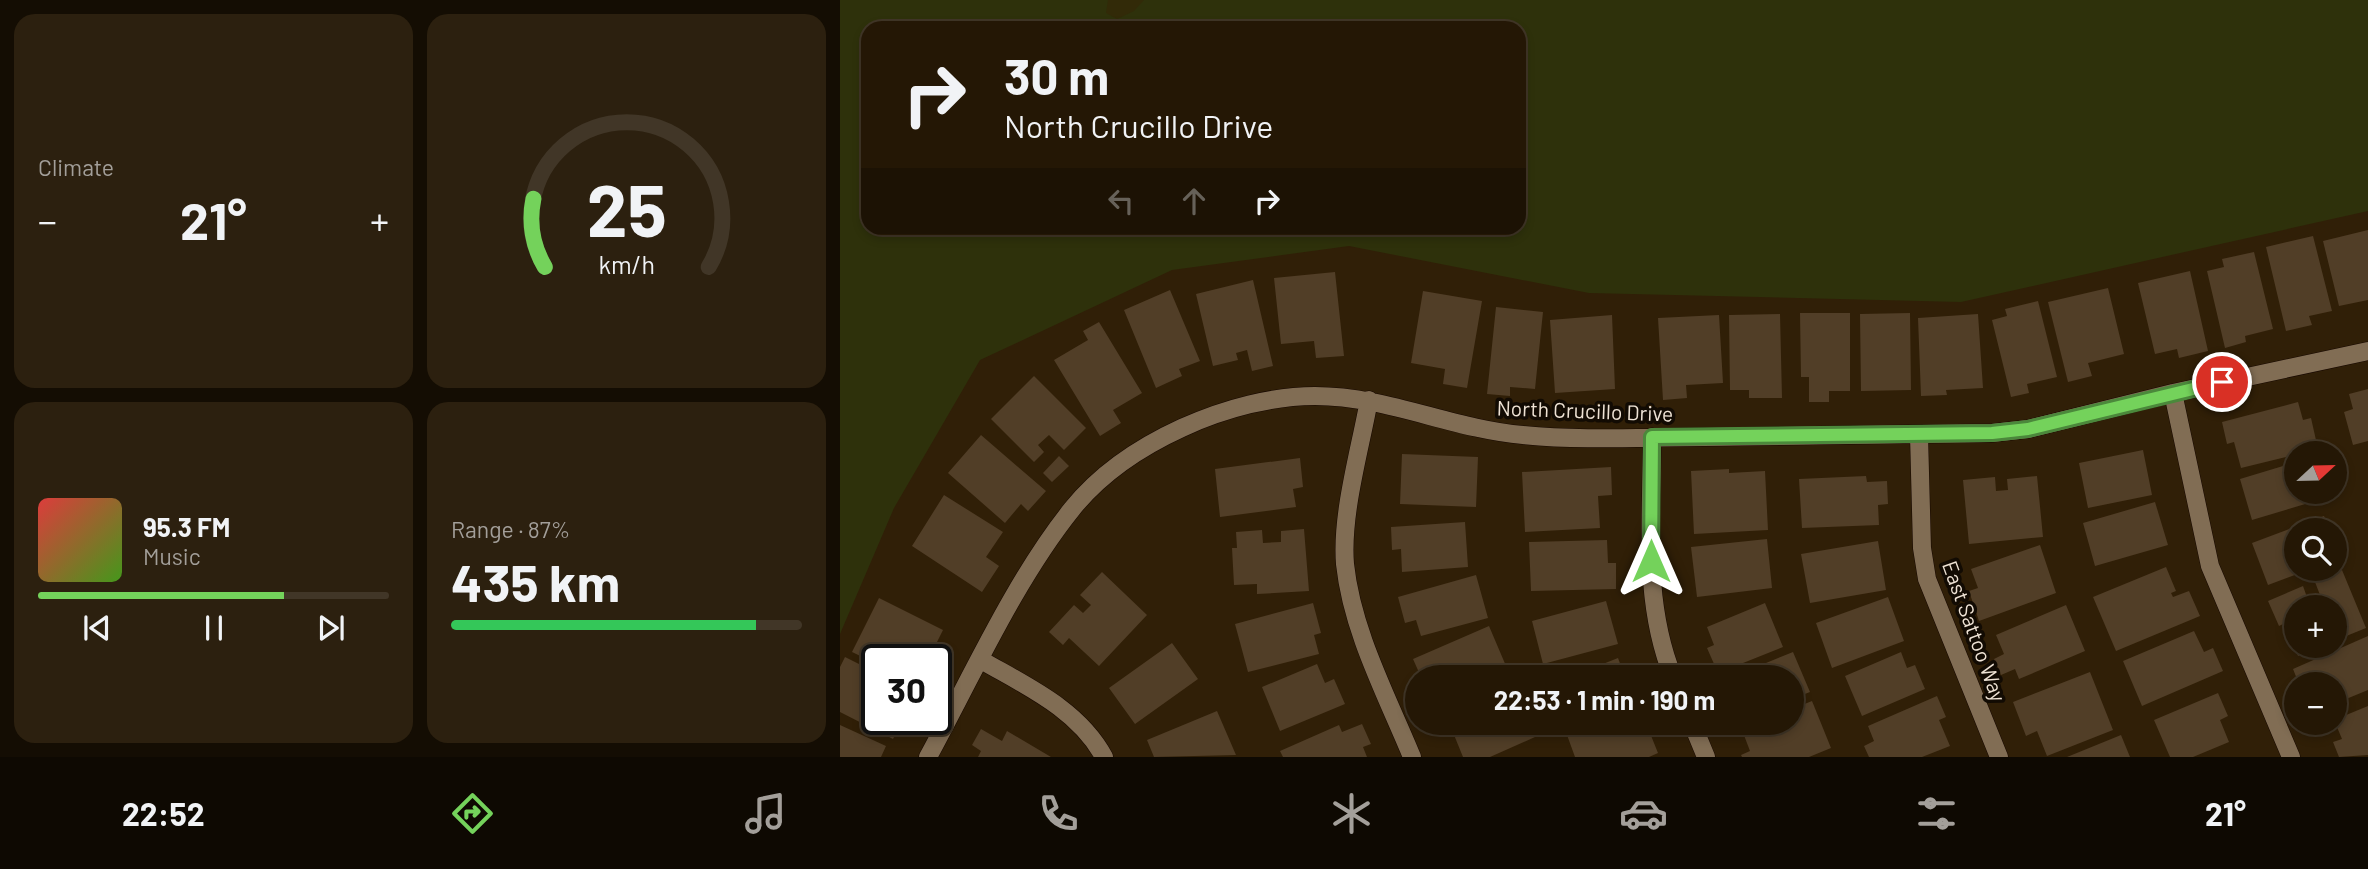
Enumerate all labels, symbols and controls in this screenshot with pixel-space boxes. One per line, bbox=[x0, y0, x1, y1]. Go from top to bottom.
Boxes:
text: 30 m bbox=[1004, 46, 1109, 105]
icon: right bbox=[889, 49, 980, 140]
text: North Crucillo Drive bbox=[1004, 106, 1273, 144]
text: Climate bbox=[38, 153, 114, 181]
text: 25 bbox=[586, 164, 667, 252]
icon: left bbox=[1102, 182, 1140, 220]
icon: ahead bbox=[1175, 182, 1213, 220]
icon: right bbox=[1248, 182, 1286, 220]
text: 21° bbox=[180, 188, 247, 250]
text: − bbox=[38, 197, 57, 243]
text: + bbox=[370, 197, 389, 243]
text: km/h bbox=[598, 249, 655, 279]
pin bbox=[2192, 352, 2252, 412]
icon: arrive bbox=[2203, 363, 2241, 401]
street label: North Crucillo Drive bbox=[1496, 394, 1674, 426]
north arrow bbox=[2284, 441, 2347, 504]
map controls bbox=[2284, 441, 2347, 735]
text: 95.3 FM bbox=[143, 511, 230, 542]
text: Range · 87% bbox=[451, 515, 570, 543]
button: search bbox=[2284, 518, 2347, 581]
position arrow bbox=[1614, 524, 1688, 598]
text: Music bbox=[143, 542, 201, 570]
text: 435 km bbox=[451, 550, 620, 612]
street label: East Sattoo Way bbox=[1938, 557, 2012, 705]
button: + bbox=[2284, 595, 2347, 658]
icon: previous bbox=[78, 609, 116, 647]
icon: pause bbox=[195, 609, 233, 647]
icon: next bbox=[312, 609, 350, 647]
speed limit sign: 30 bbox=[861, 644, 952, 735]
button: − bbox=[2284, 672, 2347, 735]
text: 22:53 · 1 min · 190 m bbox=[1494, 684, 1715, 715]
icon: directions bbox=[448, 789, 497, 838]
icon: music bbox=[741, 789, 790, 838]
icon: phone bbox=[1034, 789, 1083, 838]
icon: climate bbox=[1327, 789, 1376, 838]
icon: car bbox=[1619, 789, 1668, 838]
icon: filters bbox=[1912, 789, 1961, 838]
text: 22:52 bbox=[122, 794, 205, 832]
text: 21° bbox=[2205, 794, 2246, 832]

